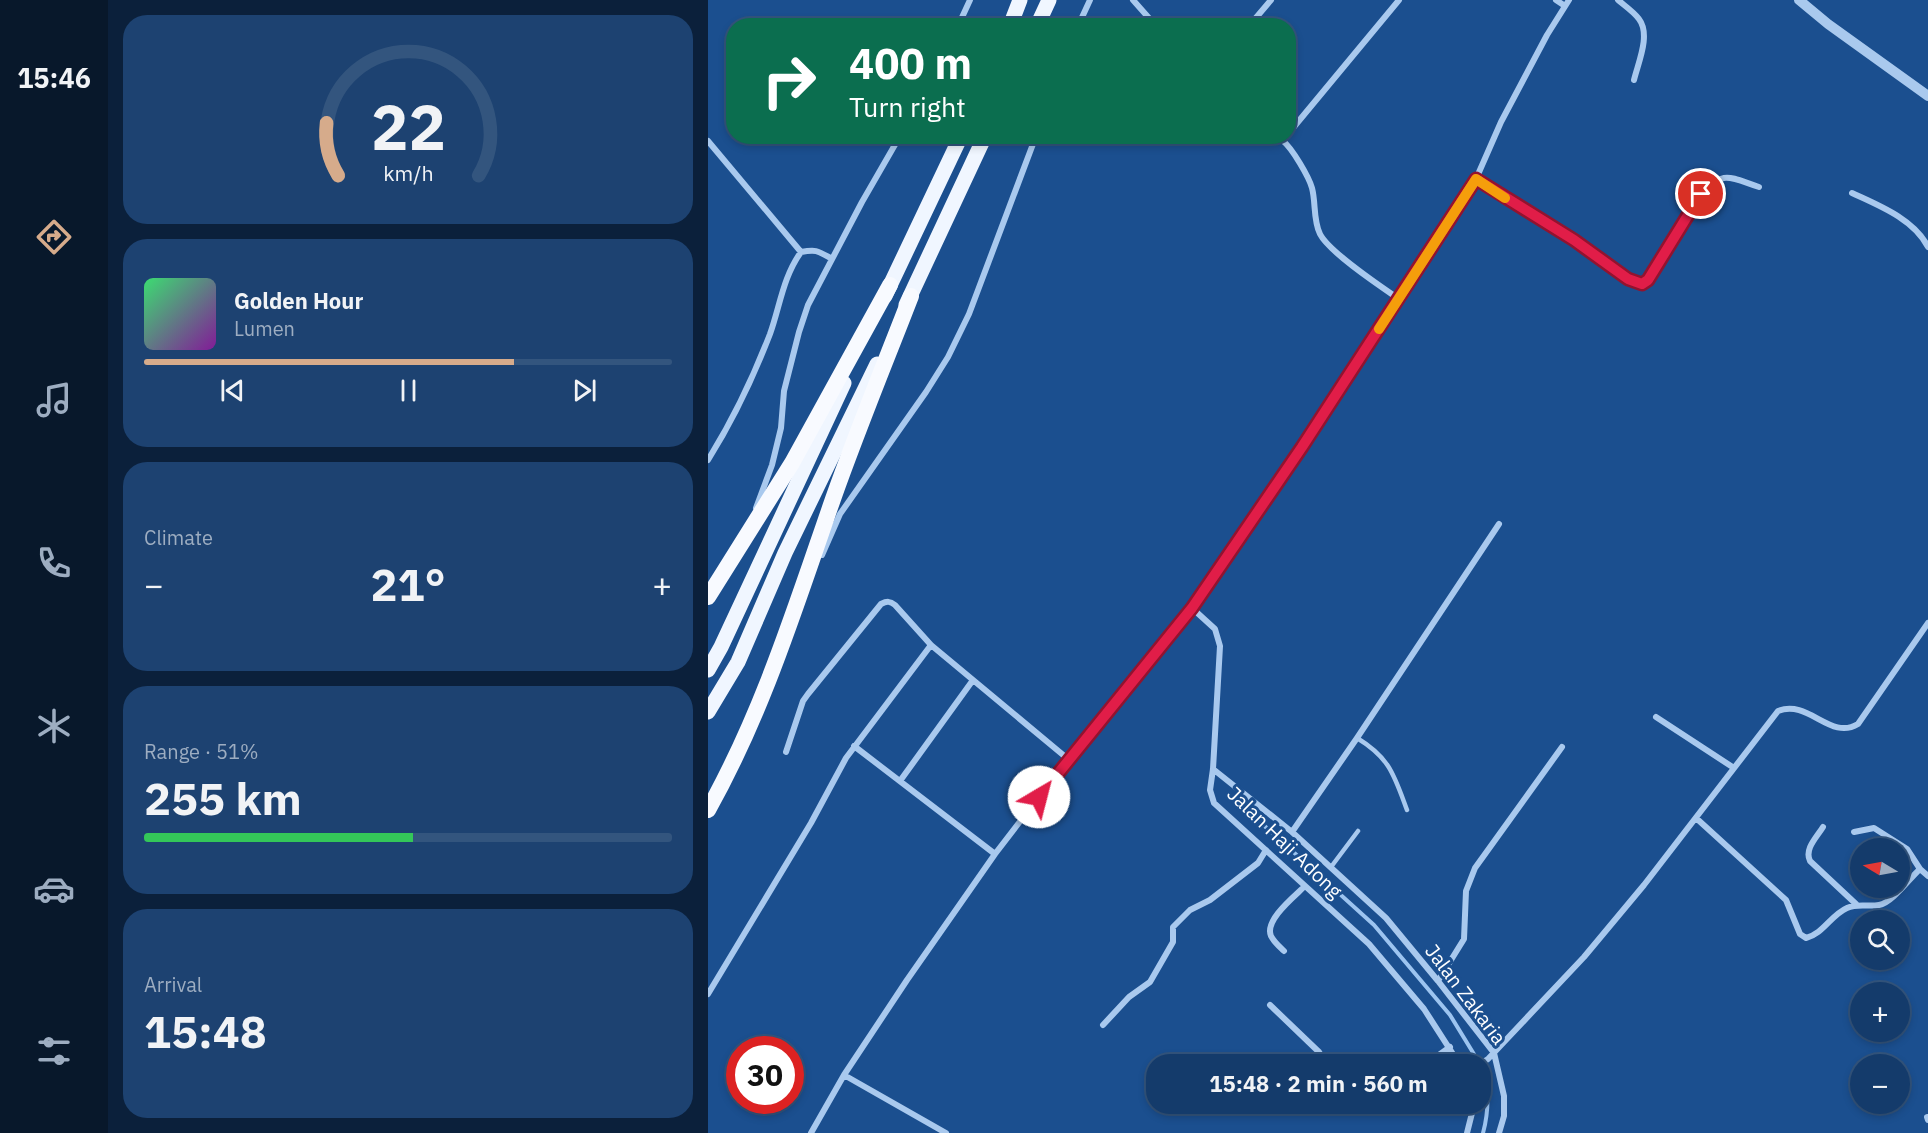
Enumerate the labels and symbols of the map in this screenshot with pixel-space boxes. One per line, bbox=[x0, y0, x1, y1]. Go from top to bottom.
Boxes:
pin bbox=[1675, 168, 1726, 219]
position arrow bbox=[1007, 765, 1071, 829]
street label: Jalan Haji Adong bbox=[1222, 780, 1349, 904]
north arrow bbox=[1850, 838, 1910, 898]
street label: Jalan Zakaria bbox=[1419, 938, 1513, 1050]
speed limit sign: 30 bbox=[726, 1036, 804, 1114]

